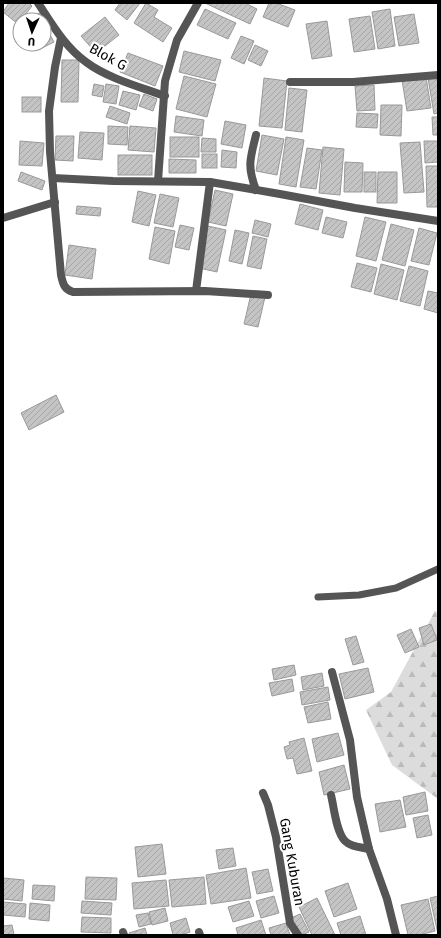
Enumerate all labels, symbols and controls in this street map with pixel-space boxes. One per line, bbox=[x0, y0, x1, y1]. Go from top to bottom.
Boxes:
north arrow bbox=[12, 12, 52, 52]
text: U bbox=[28, 35, 35, 48]
street label: Blok G bbox=[86, 40, 130, 74]
street label: Gang Kuburan bbox=[276, 817, 308, 907]

